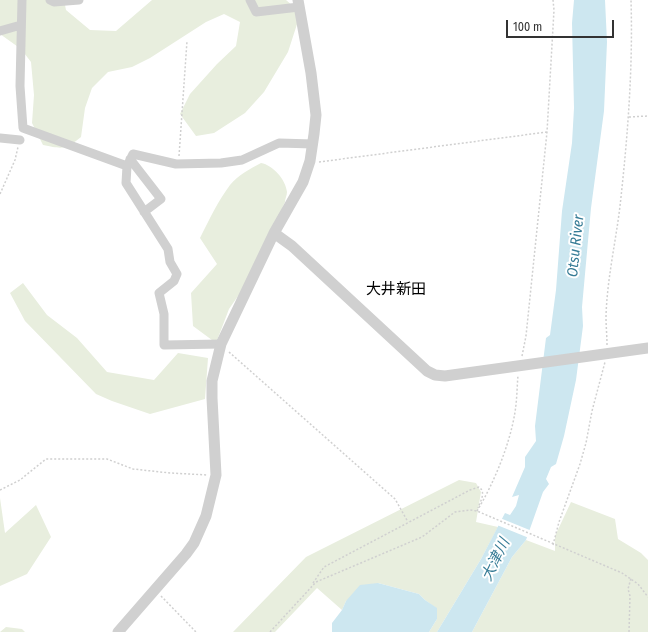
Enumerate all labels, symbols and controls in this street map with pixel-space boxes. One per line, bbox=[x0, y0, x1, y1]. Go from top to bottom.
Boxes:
scale bar bbox=[508, 12, 616, 38]
text: 100 m bbox=[513, 20, 542, 34]
water label: Otsu River bbox=[564, 214, 588, 278]
district label: 大井新田 bbox=[366, 281, 426, 299]
water label: 大津川 bbox=[478, 536, 514, 584]

